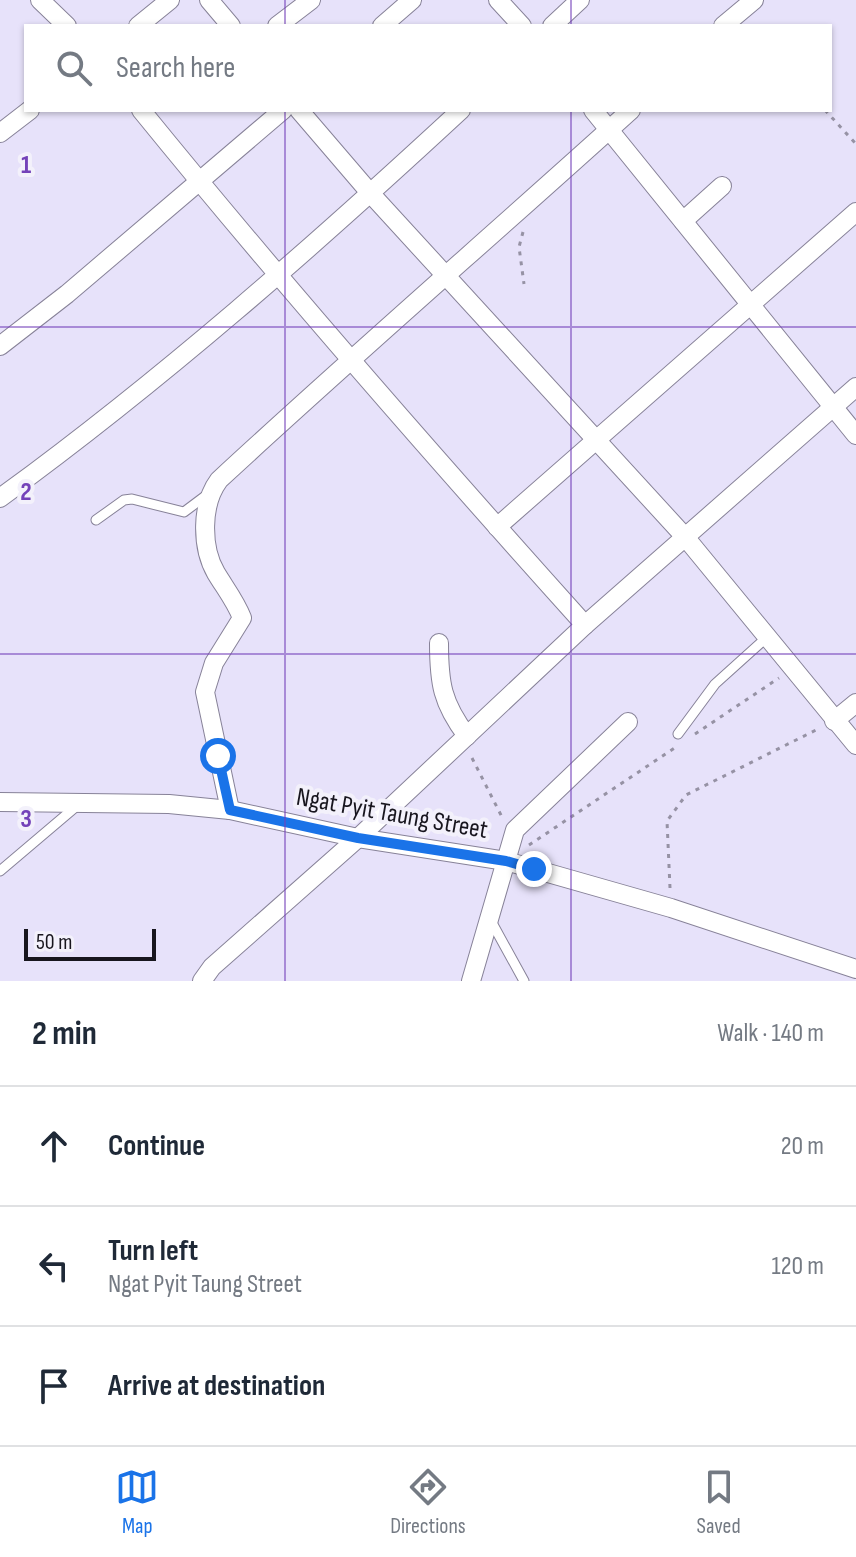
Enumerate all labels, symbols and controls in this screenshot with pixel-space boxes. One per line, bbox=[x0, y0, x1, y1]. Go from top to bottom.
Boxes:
search box bbox=[24, 24, 832, 112]
icon: search bbox=[52, 46, 96, 90]
text: Search here bbox=[116, 50, 235, 86]
text: 1 bbox=[21, 150, 31, 181]
text: 2 bbox=[20, 477, 32, 508]
route start bbox=[200, 738, 236, 774]
street label: Ngat Pyit Taung Street bbox=[294, 782, 490, 846]
text: 3 bbox=[20, 804, 32, 835]
route end bbox=[516, 851, 552, 887]
scale bar bbox=[24, 925, 156, 961]
text: 50 m bbox=[36, 929, 72, 956]
text: 2 min bbox=[32, 1013, 97, 1054]
text: Walk · 140 m bbox=[717, 1018, 824, 1049]
icon: ahead bbox=[32, 1124, 76, 1168]
text: Continue bbox=[108, 1128, 205, 1164]
text: 20 m bbox=[781, 1131, 824, 1162]
text: Turn left bbox=[108, 1233, 198, 1269]
icon: left bbox=[32, 1244, 76, 1288]
text: 120 m bbox=[771, 1251, 824, 1282]
text: Ngat Pyit Taung Street bbox=[108, 1269, 302, 1300]
icon: arrive bbox=[32, 1364, 76, 1408]
text: Arrive at destination bbox=[108, 1368, 325, 1404]
tab: Map bbox=[115, 1465, 159, 1540]
tab: Directions bbox=[390, 1465, 466, 1540]
tab: Saved bbox=[697, 1465, 741, 1540]

